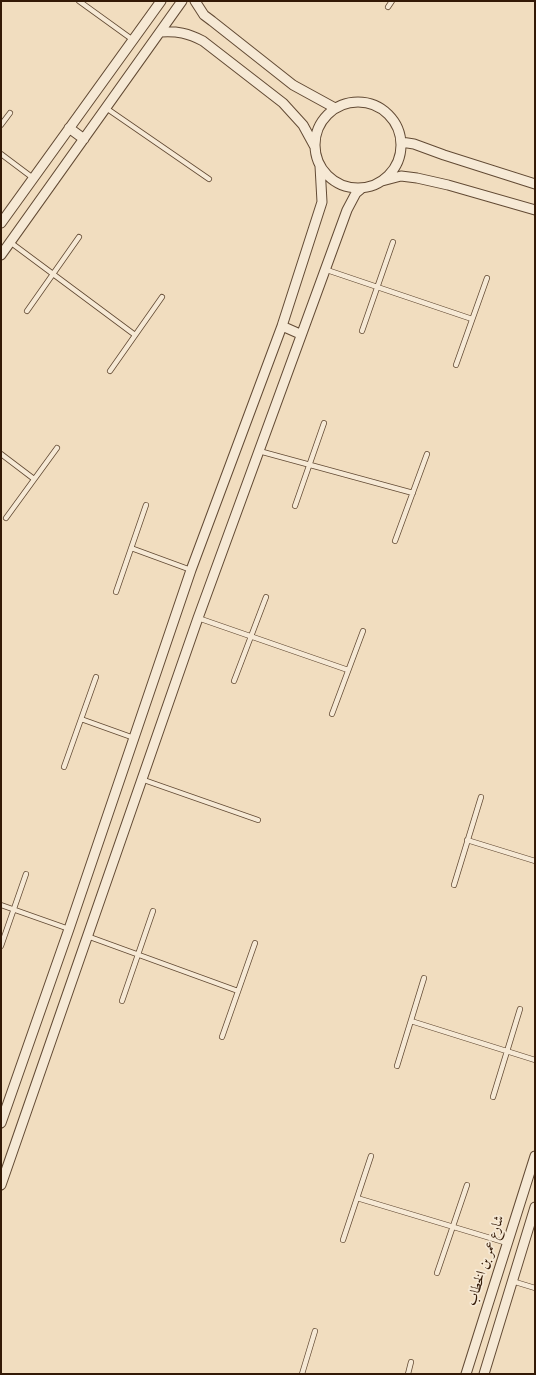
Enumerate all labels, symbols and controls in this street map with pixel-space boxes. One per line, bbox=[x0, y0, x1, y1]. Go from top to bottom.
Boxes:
street label: شارع عمر بن الخطاب bbox=[464, 1214, 510, 1308]

